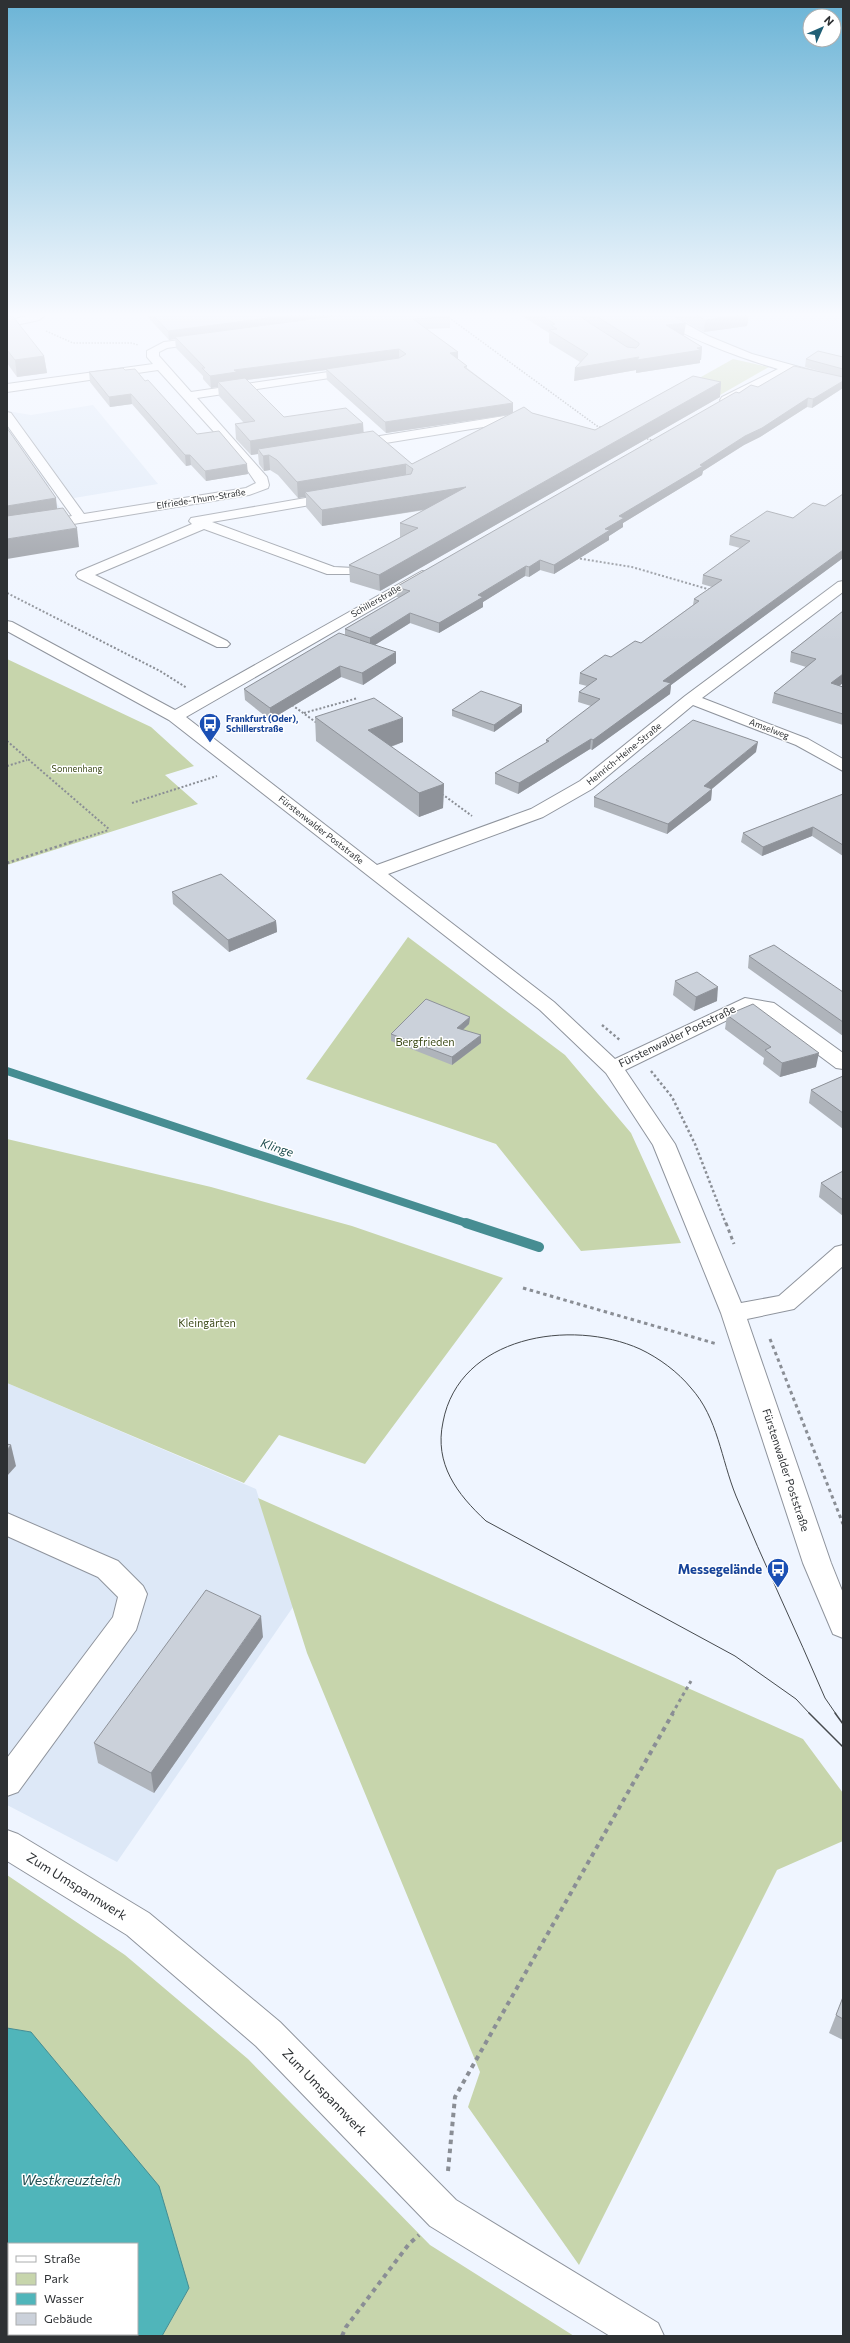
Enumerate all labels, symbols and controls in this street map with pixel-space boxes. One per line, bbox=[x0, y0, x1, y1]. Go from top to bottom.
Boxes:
north arrow bbox=[802, 8, 842, 48]
text: N bbox=[822, 13, 837, 28]
street label: Elfriede-Thum-Straße bbox=[156, 486, 246, 511]
street label: Schillerstraße bbox=[349, 582, 403, 619]
bus stop icon: Frankfurt (Oder), Schillerstraße bbox=[197, 711, 223, 744]
place label: Frankfurt (Oder), Schillerstraße bbox=[226, 713, 298, 734]
street label: Amselweg bbox=[748, 716, 791, 741]
street label: Heinrich-Heine-Straße bbox=[584, 720, 664, 787]
park label: Sonnenhang bbox=[52, 763, 103, 774]
street label: Fürstenwalder Poststraße bbox=[277, 793, 366, 866]
street label: Fürstenwalder Poststraße bbox=[616, 1001, 738, 1070]
park label: Bergfrieden bbox=[395, 1035, 455, 1048]
water label: Klinge bbox=[259, 1135, 296, 1159]
park label: Kleingärten bbox=[178, 1316, 236, 1329]
street label: Fürstenwalder Poststraße bbox=[760, 1407, 813, 1533]
bus stop icon: Messegelände bbox=[765, 1556, 791, 1589]
place label: Messegelände bbox=[678, 1561, 762, 1577]
street label: Zum Umspannwerk bbox=[24, 1849, 130, 1923]
street label: Zum Umspannwerk bbox=[279, 2045, 371, 2139]
water label: Westkreuzteich bbox=[21, 2171, 121, 2188]
legend bbox=[8, 2243, 138, 2335]
text: Straße bbox=[44, 2251, 80, 2265]
text: Park bbox=[44, 2271, 70, 2285]
text: Wasser bbox=[44, 2291, 84, 2305]
text: Gebäude bbox=[44, 2311, 92, 2325]

